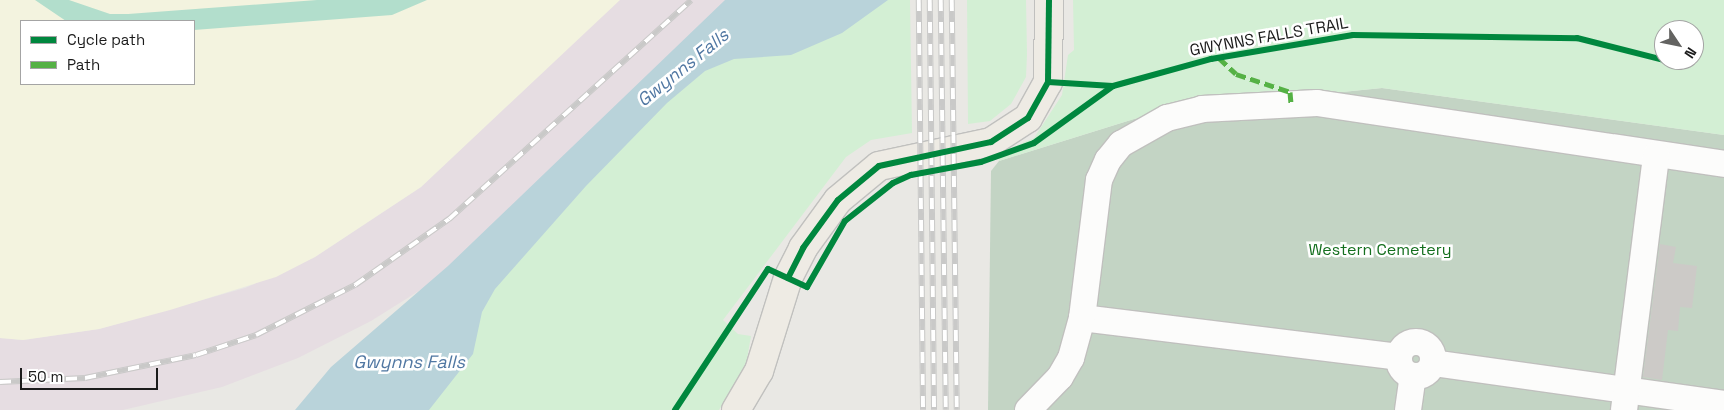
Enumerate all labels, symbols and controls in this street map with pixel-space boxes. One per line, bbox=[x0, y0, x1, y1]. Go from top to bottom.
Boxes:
street label: GWYNNS FALLS TRAIL bbox=[1188, 14, 1350, 60]
legend bbox=[20, 20, 195, 85]
north arrow bbox=[1654, 20, 1704, 70]
water label: Gwynns Falls bbox=[633, 24, 733, 112]
text: Cycle path bbox=[67, 30, 145, 49]
text: N bbox=[1681, 44, 1701, 62]
text: Path bbox=[67, 55, 100, 74]
park label: Western Cemetery bbox=[1308, 240, 1452, 260]
water label: Gwynns Falls bbox=[353, 351, 465, 373]
scale bar bbox=[22, 358, 160, 390]
text: 50 m bbox=[28, 367, 63, 386]

